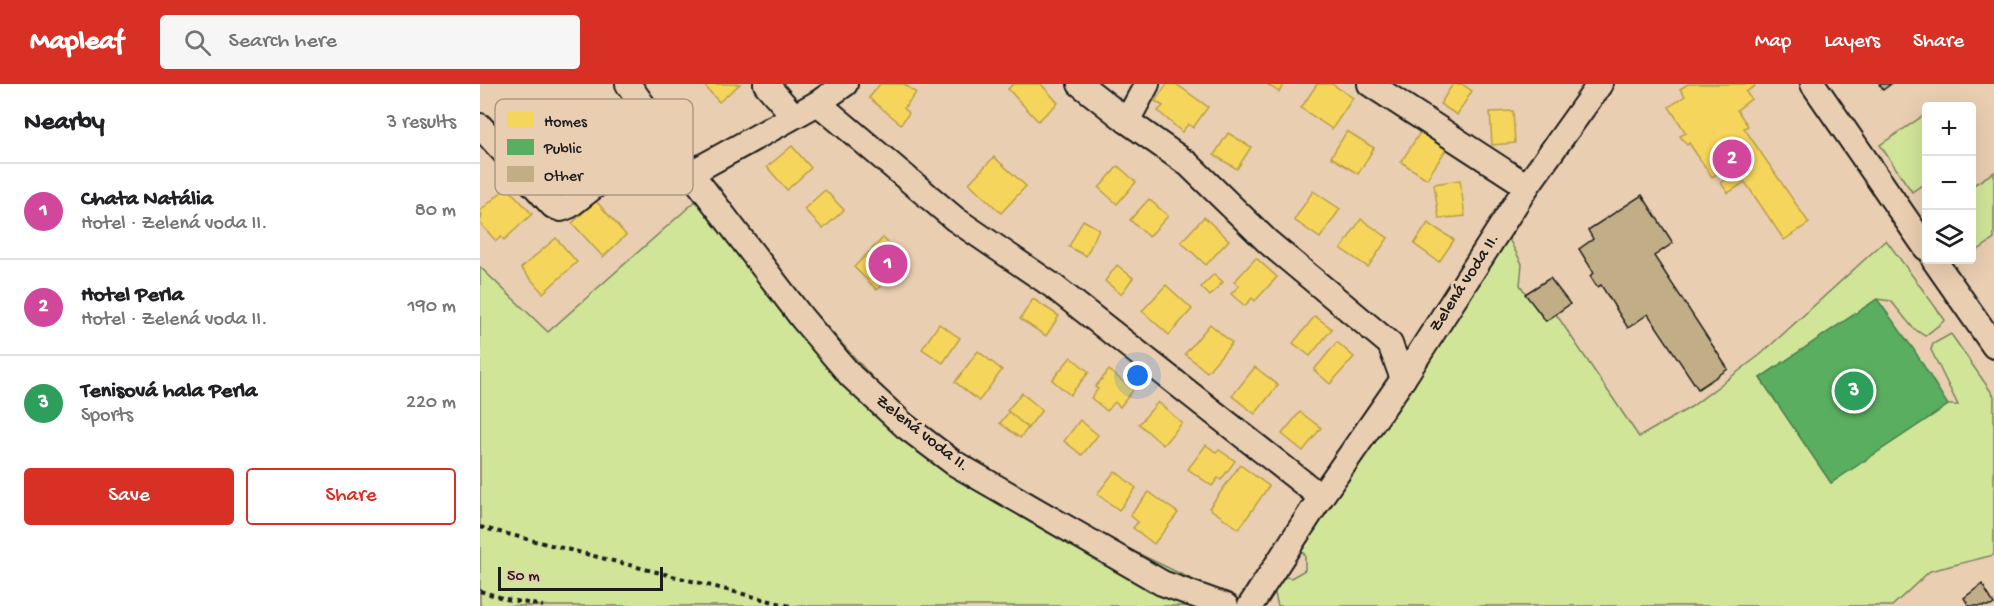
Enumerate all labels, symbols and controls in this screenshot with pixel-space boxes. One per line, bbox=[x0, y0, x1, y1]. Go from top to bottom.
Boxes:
search box bbox=[160, 15, 580, 69]
text: Mapleaf bbox=[30, 26, 124, 59]
icon: search bbox=[181, 26, 214, 59]
text: Search here bbox=[229, 29, 337, 55]
text: Map bbox=[1755, 30, 1791, 55]
text: Layers bbox=[1824, 30, 1880, 55]
text: Share bbox=[1913, 30, 1964, 55]
legend bbox=[495, 99, 693, 195]
map controls bbox=[1922, 102, 1976, 264]
button: + bbox=[1922, 102, 1976, 156]
text: Nearby bbox=[24, 108, 105, 139]
text: 3 results bbox=[387, 112, 456, 135]
text: Homes bbox=[544, 114, 588, 133]
pin: 2 bbox=[1712, 136, 1752, 182]
text: Public bbox=[543, 141, 582, 160]
button: − bbox=[1922, 156, 1976, 210]
text: Other bbox=[544, 168, 584, 187]
text: Chata Natália bbox=[81, 187, 213, 213]
text: 1 bbox=[39, 200, 48, 223]
text: 80 m bbox=[415, 200, 456, 223]
button: layers bbox=[1922, 210, 1976, 264]
text: Hotel · Zelená voda II. bbox=[81, 213, 267, 236]
street label: Zelená voda II. bbox=[1425, 230, 1505, 336]
pin: 1 bbox=[868, 242, 908, 286]
text: Hotel Perla bbox=[81, 283, 184, 309]
text: 2 bbox=[39, 296, 48, 319]
text: 190 m bbox=[408, 296, 456, 319]
text: Hotel · Zelená voda II. bbox=[81, 309, 267, 332]
your location bbox=[1123, 361, 1152, 390]
pin: 3 bbox=[1834, 368, 1874, 414]
text: Tenisová hala Perla bbox=[81, 379, 257, 405]
street label: Zelená voda II. bbox=[871, 391, 973, 477]
text: 3 bbox=[38, 392, 49, 415]
text: 220 m bbox=[406, 392, 456, 415]
text: Sports bbox=[81, 405, 133, 428]
button: Save bbox=[24, 468, 234, 525]
button: Share bbox=[246, 468, 456, 525]
scale bar bbox=[498, 564, 663, 592]
text: 50 m bbox=[507, 568, 540, 587]

